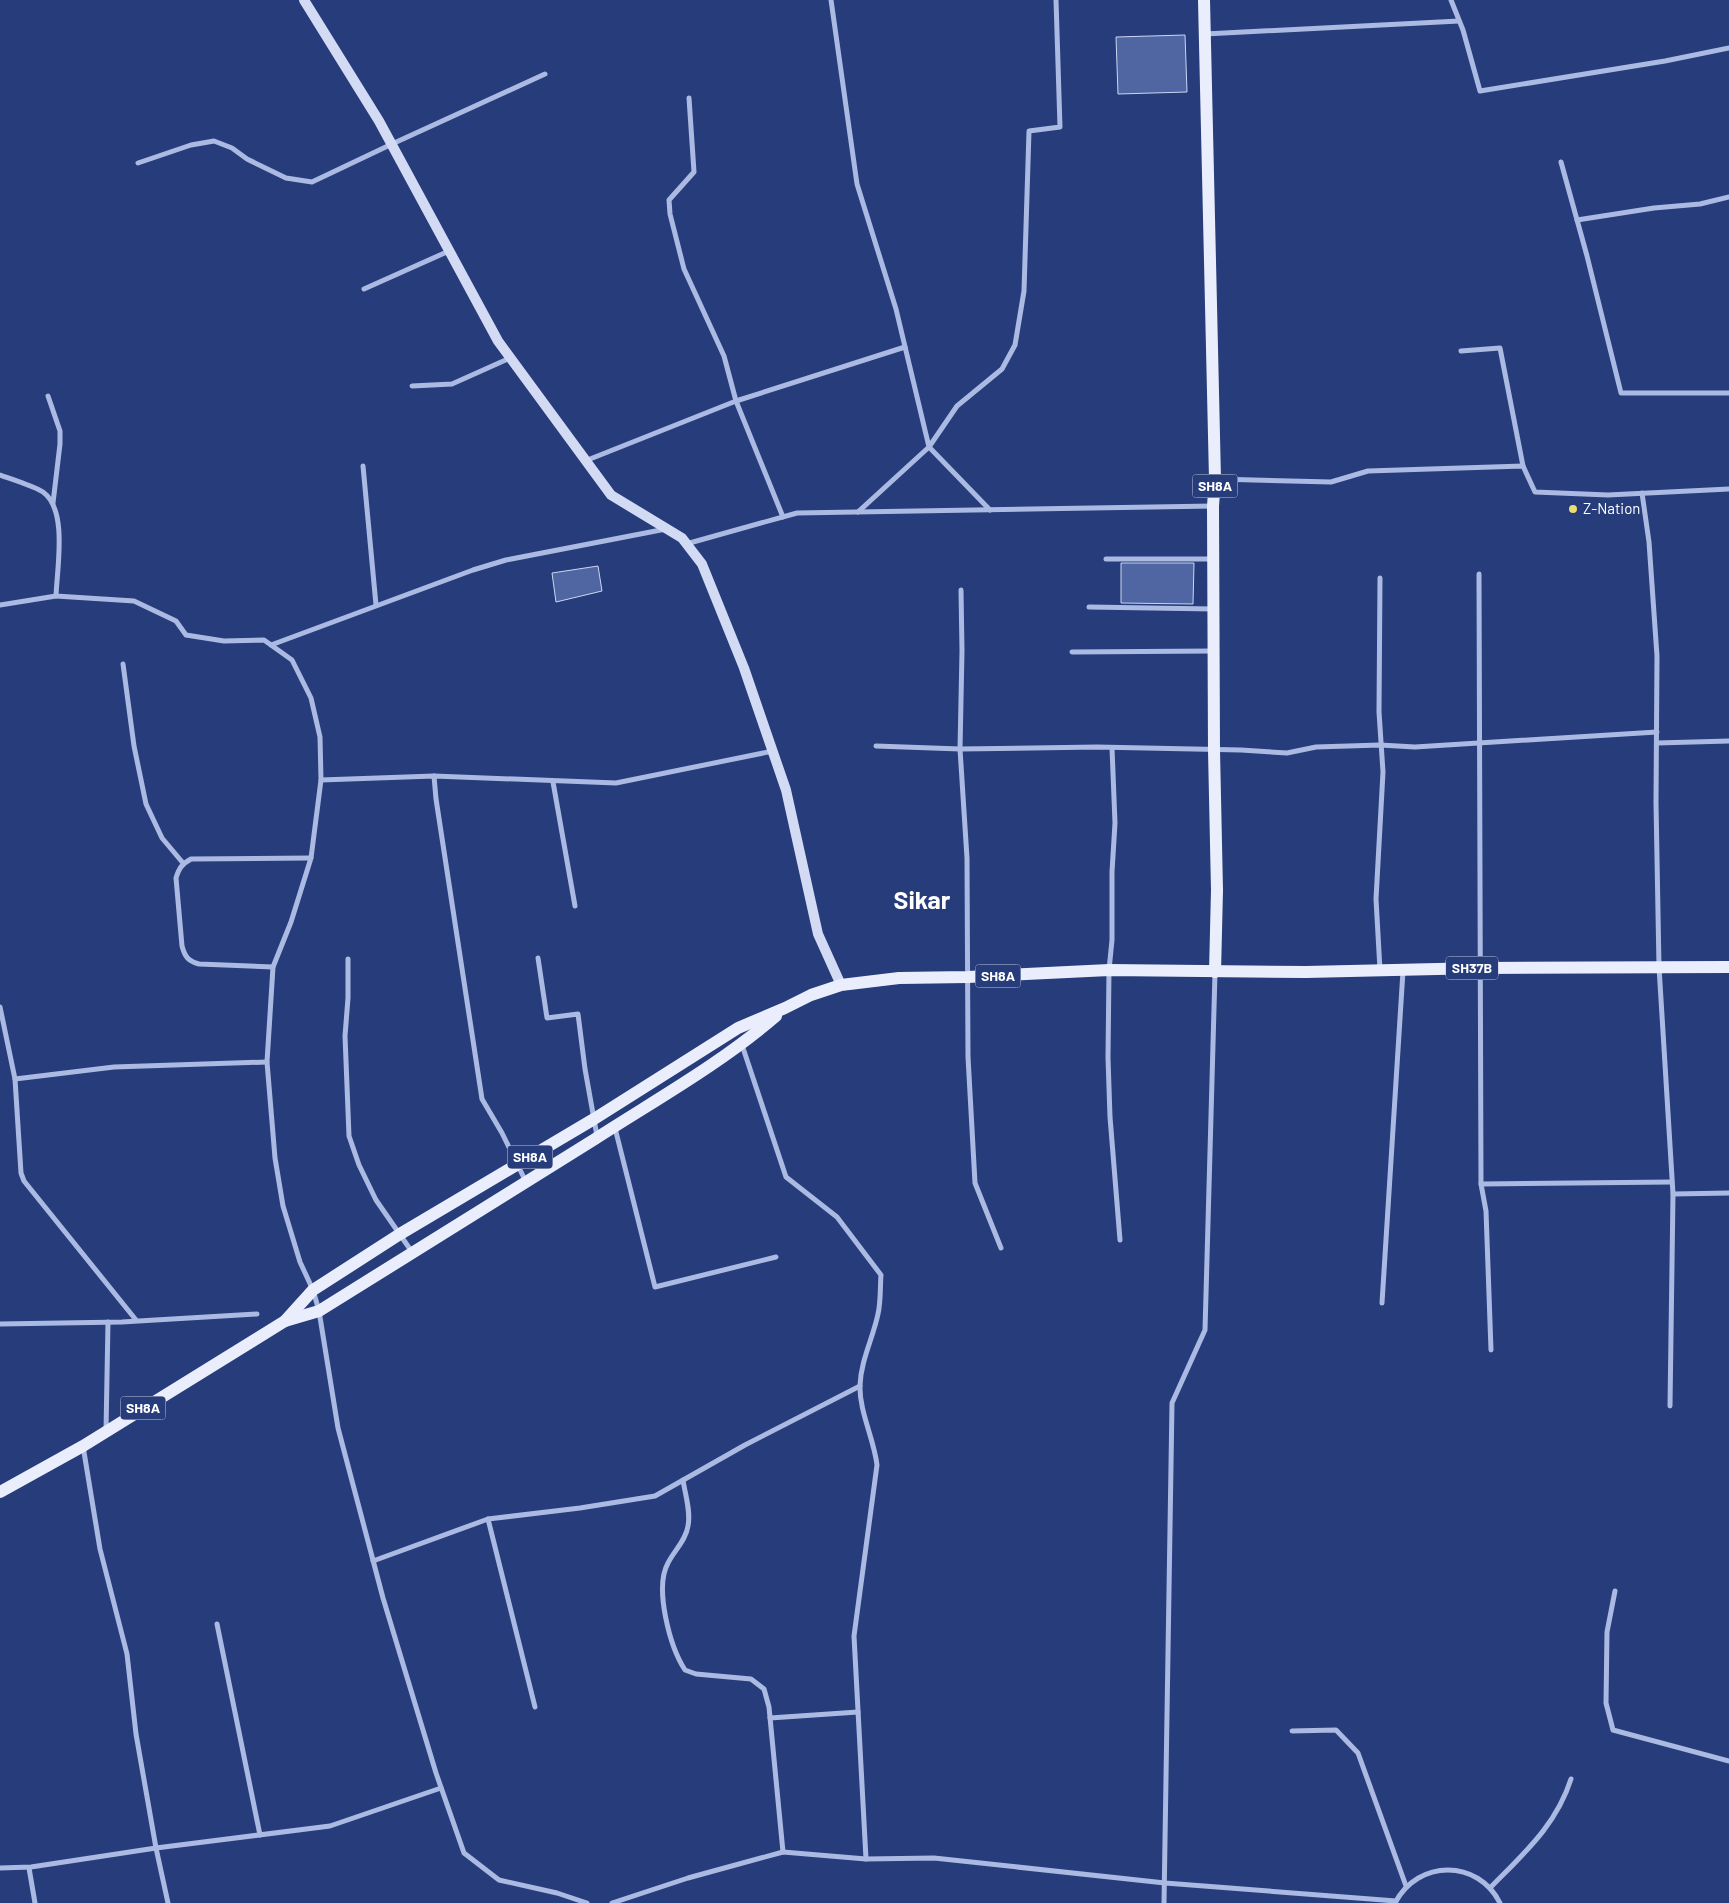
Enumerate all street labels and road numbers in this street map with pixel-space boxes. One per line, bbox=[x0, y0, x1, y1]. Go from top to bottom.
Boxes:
road number: SH8A bbox=[1192, 474, 1238, 498]
road number: SH37B bbox=[1446, 956, 1498, 980]
road number: SH8A bbox=[976, 964, 1020, 988]
road number: SH8A bbox=[508, 1146, 552, 1168]
road number: SH8A bbox=[120, 1396, 166, 1420]

